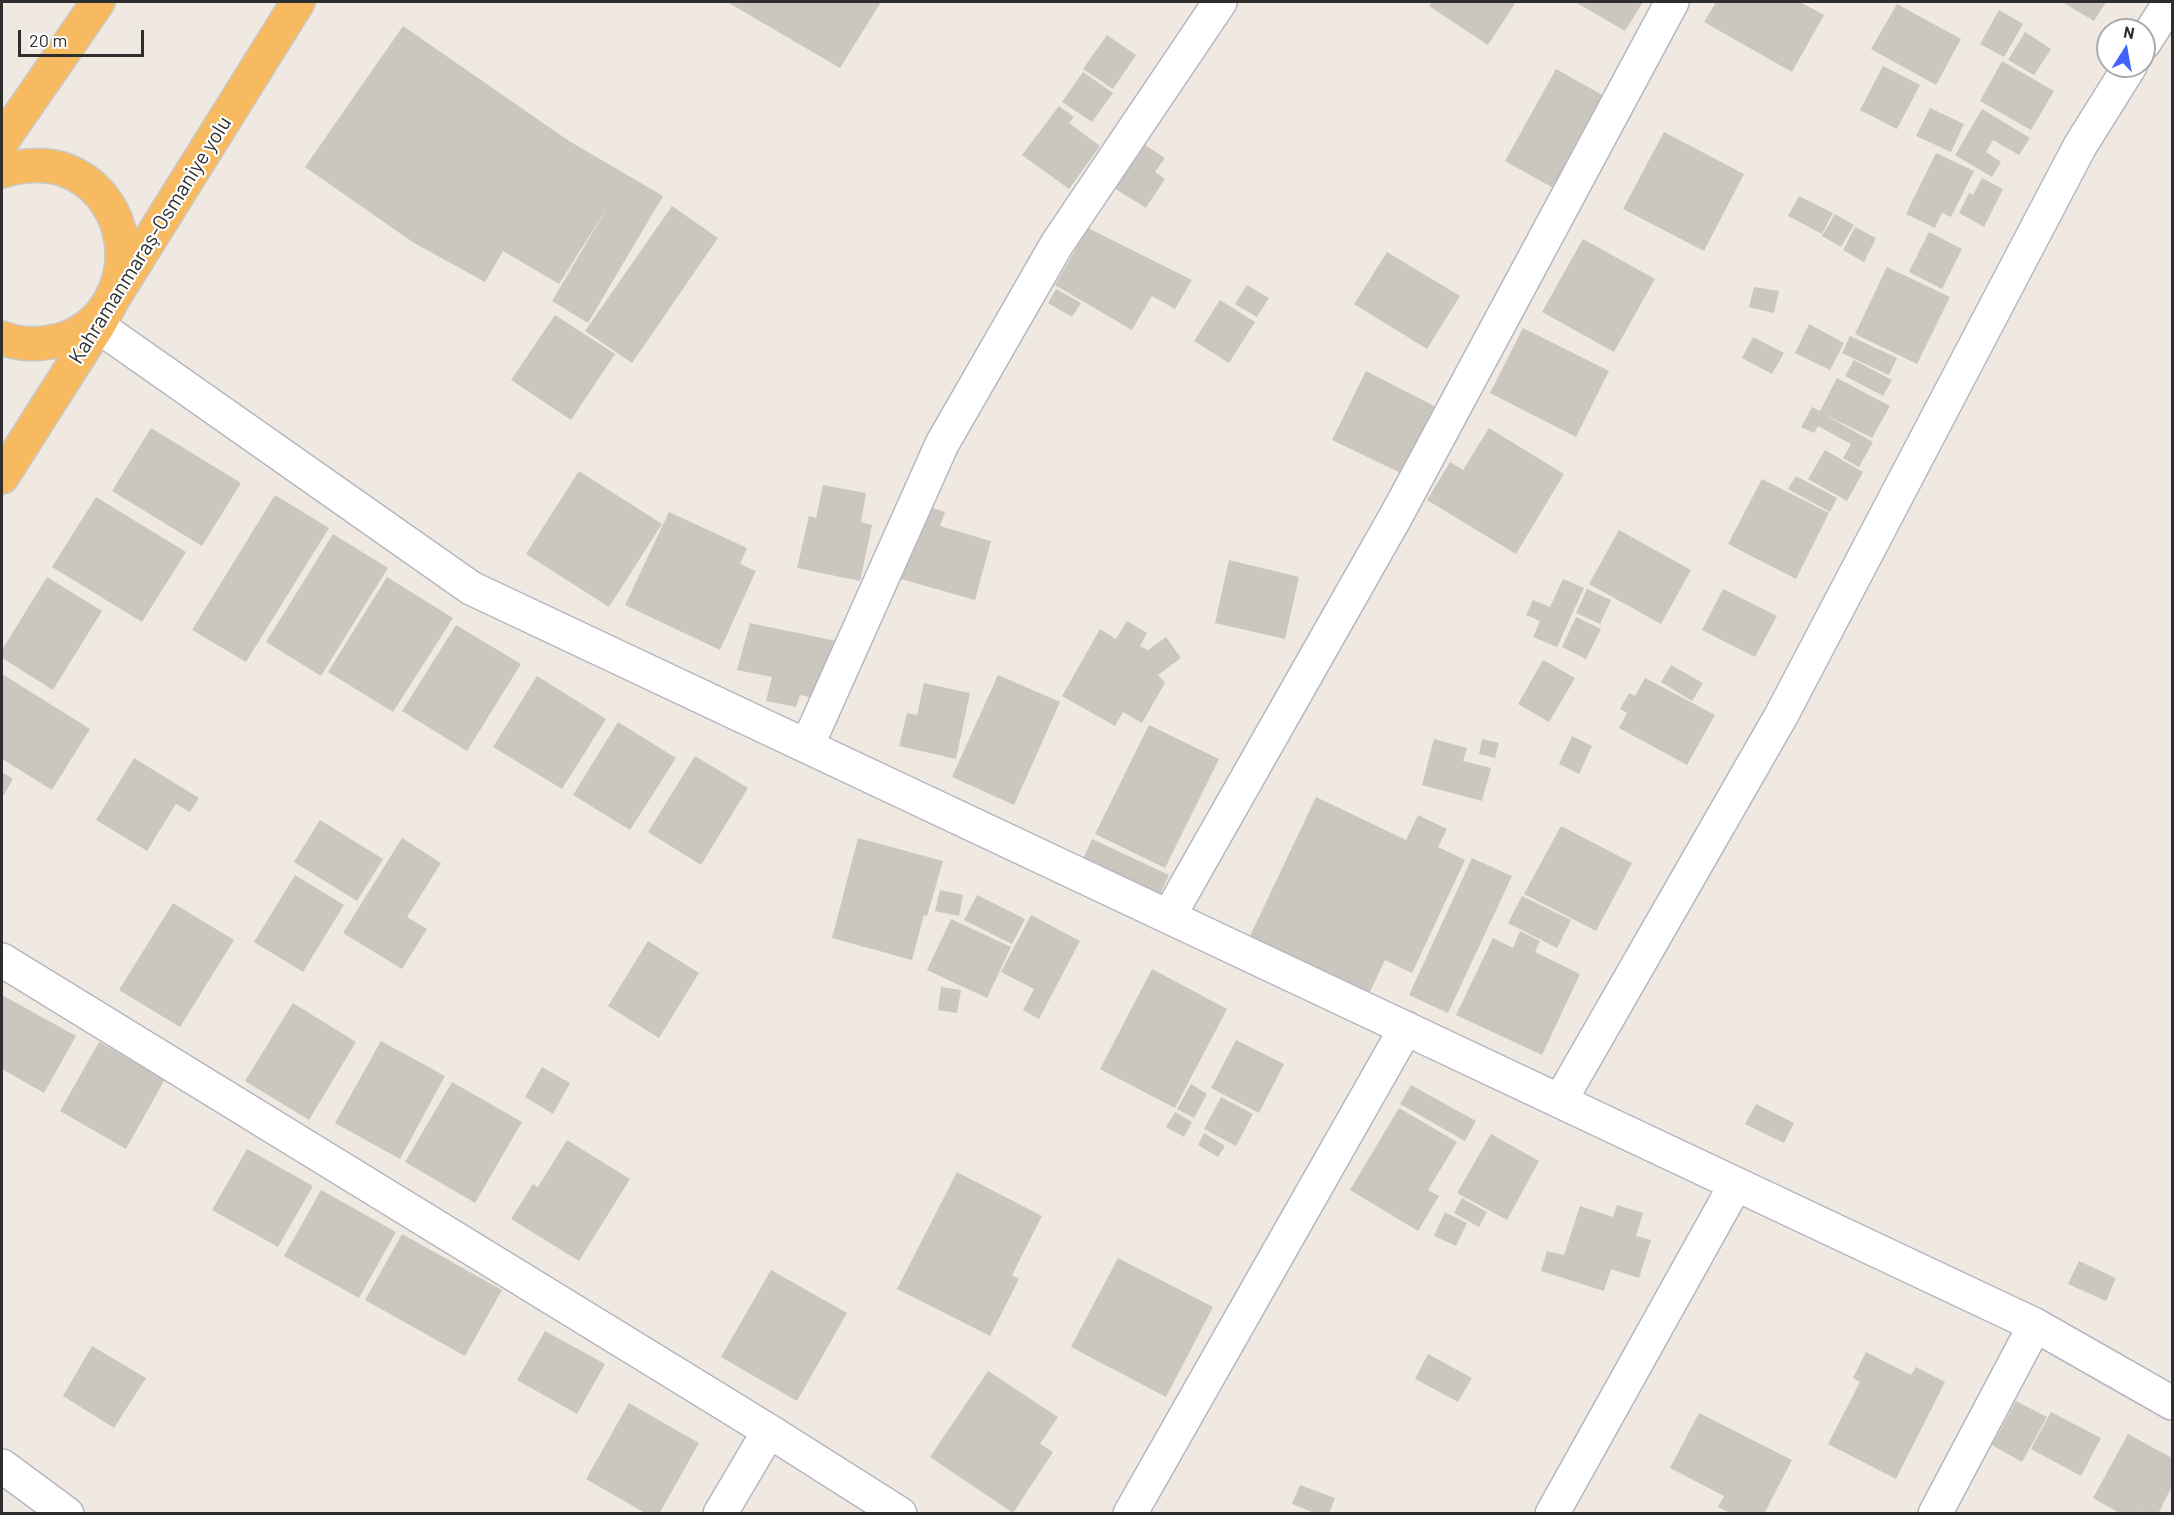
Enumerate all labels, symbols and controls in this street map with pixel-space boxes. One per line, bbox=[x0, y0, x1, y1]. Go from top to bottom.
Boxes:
scale bar bbox=[21, 18, 147, 56]
north arrow bbox=[2096, 18, 2156, 78]
text: N bbox=[2122, 21, 2136, 42]
text: 20 m bbox=[29, 29, 67, 51]
street label: Kahramanmaraş-Osmaniye yolu bbox=[63, 112, 237, 368]

